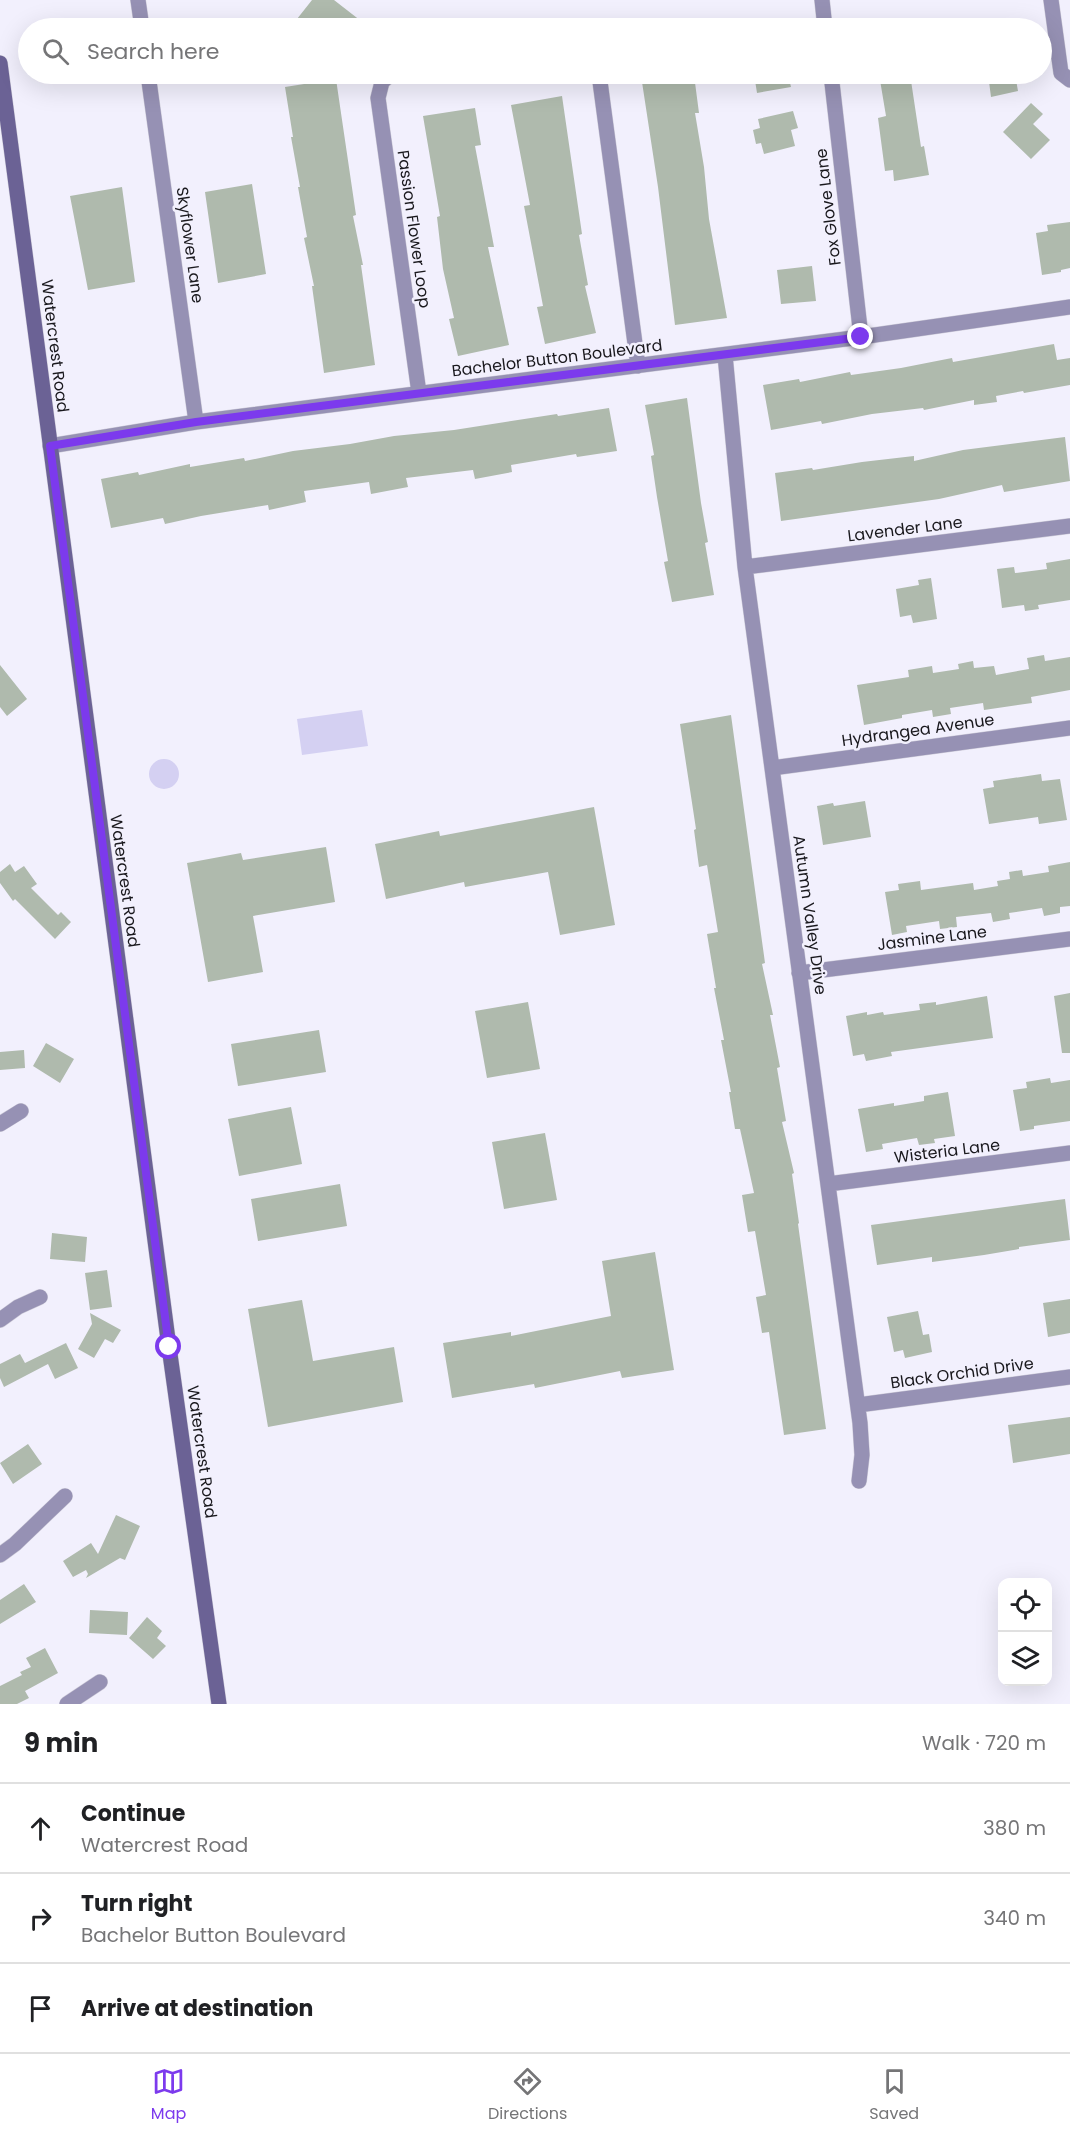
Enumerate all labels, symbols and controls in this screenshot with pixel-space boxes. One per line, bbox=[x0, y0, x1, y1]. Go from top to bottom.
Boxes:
search box bbox=[18, 18, 1052, 84]
icon: search bbox=[39, 35, 72, 68]
text: Search here bbox=[87, 36, 220, 67]
street label: Fox Glove Lane bbox=[809, 147, 847, 267]
street label: Passion Flower Loop bbox=[392, 149, 436, 310]
street label: Skyflower Lane bbox=[170, 185, 210, 305]
street label: Watercrest Road bbox=[35, 278, 75, 414]
route end bbox=[847, 323, 873, 349]
street label: Bachelor Button Boulevard bbox=[450, 334, 664, 382]
street label: Lavender Lane bbox=[846, 511, 964, 547]
street label: Hydrangea Avenue bbox=[840, 708, 996, 752]
street label: Watercrest Road bbox=[104, 813, 146, 949]
street label: Autumn Valley Drive bbox=[787, 834, 833, 996]
street label: Jasmine Lane bbox=[876, 920, 988, 956]
street label: Wisteria Lane bbox=[893, 1133, 1001, 1169]
route start bbox=[155, 1333, 181, 1359]
street label: Black Orchid Drive bbox=[889, 1352, 1035, 1394]
street label: Watercrest Road bbox=[181, 1384, 223, 1520]
map controls bbox=[998, 1578, 1052, 1686]
button: locate bbox=[998, 1578, 1052, 1632]
button: layers bbox=[998, 1632, 1052, 1686]
text: 9 min bbox=[24, 1725, 98, 1761]
text: Walk · 720 m bbox=[922, 1729, 1046, 1757]
text: Continue bbox=[81, 1798, 185, 1829]
icon: ahead bbox=[24, 1812, 57, 1845]
text: 380 m bbox=[983, 1814, 1046, 1842]
text: Watercrest Road bbox=[81, 1831, 248, 1859]
text: Turn right bbox=[81, 1888, 192, 1919]
icon: right bbox=[24, 1902, 57, 1935]
text: 340 m bbox=[983, 1904, 1046, 1932]
text: Bachelor Button Boulevard bbox=[81, 1921, 346, 1949]
icon: arrive bbox=[24, 1992, 57, 2025]
text: Arrive at destination bbox=[81, 1993, 313, 2024]
tab: Map bbox=[151, 2065, 186, 2126]
tab: Directions bbox=[488, 2065, 567, 2126]
tab: Saved bbox=[869, 2065, 919, 2126]

